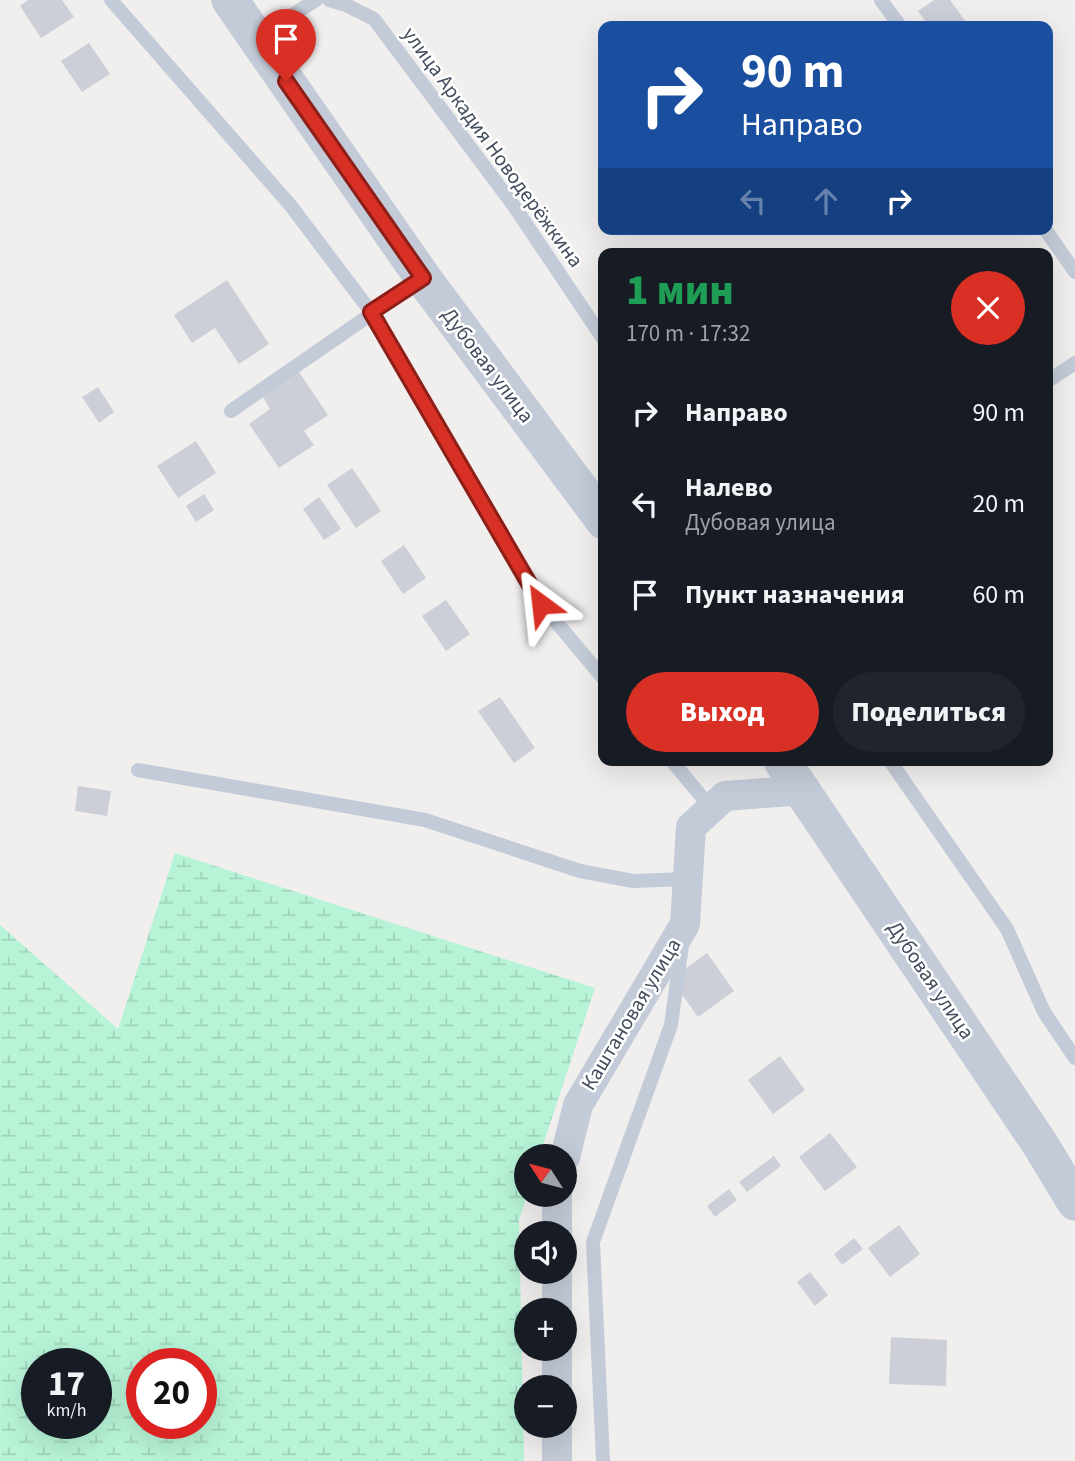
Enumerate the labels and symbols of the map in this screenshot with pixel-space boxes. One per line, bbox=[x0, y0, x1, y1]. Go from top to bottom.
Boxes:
pin bbox=[256, 9, 316, 81]
street label: улица Аркадия Новодерёжкина bbox=[395, 20, 591, 274]
street label: Дубовая улица bbox=[435, 301, 541, 429]
position arrow bbox=[504, 567, 578, 641]
street label: Дубовая улица bbox=[880, 915, 982, 1045]
street label: Каштановая улица bbox=[574, 932, 688, 1096]
north arrow bbox=[514, 1144, 578, 1208]
speed limit sign: 20 bbox=[126, 1348, 217, 1439]

